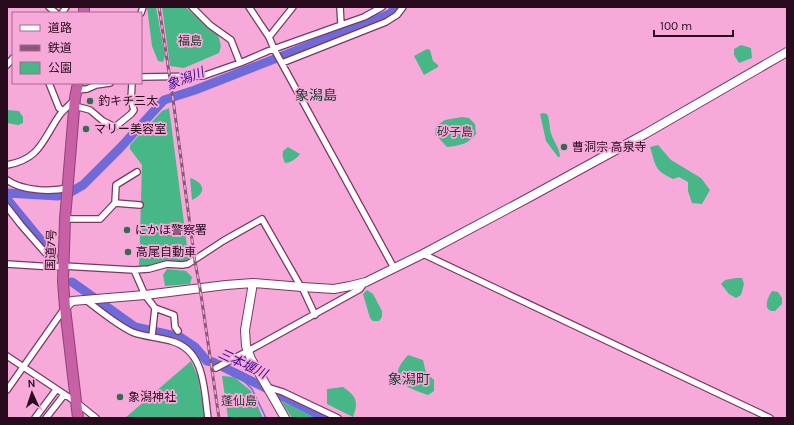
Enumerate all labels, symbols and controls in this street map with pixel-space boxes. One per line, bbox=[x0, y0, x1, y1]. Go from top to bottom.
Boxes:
legend bbox=[12, 12, 142, 84]
scale bar bbox=[654, 12, 733, 38]
text: 100 m bbox=[660, 19, 692, 33]
text: 道路 bbox=[48, 21, 72, 35]
park label: 福島 bbox=[178, 34, 202, 48]
text: 鉄道 bbox=[48, 41, 72, 55]
text: 公園 bbox=[48, 61, 72, 75]
water label: 象潟川 bbox=[164, 64, 208, 92]
district label: 象潟島 bbox=[295, 87, 337, 104]
place label: 釣キチ三太 bbox=[98, 94, 158, 108]
marker: 釣キチ三太 bbox=[85, 96, 95, 106]
place label: マリー美容室 bbox=[94, 122, 166, 136]
marker: マリー美容室 bbox=[81, 124, 91, 134]
park label: 砂子島 bbox=[437, 125, 473, 139]
place label: 曹洞宗 高泉寺 bbox=[572, 140, 647, 154]
marker: 曹洞宗 高泉寺 bbox=[559, 142, 569, 152]
place label: にかほ警察署 bbox=[135, 223, 207, 237]
marker: にかほ警察署 bbox=[122, 225, 132, 235]
street label: 国道7号 bbox=[43, 229, 59, 271]
place label: 高尾自動車 bbox=[136, 245, 196, 259]
marker: 高尾自動車 bbox=[123, 247, 133, 257]
water label: 三本堰川 bbox=[216, 346, 271, 382]
district label: 象潟町 bbox=[388, 371, 430, 388]
north arrow bbox=[12, 373, 52, 413]
text: N bbox=[27, 377, 36, 390]
place label: 象潟神社 bbox=[128, 390, 176, 404]
marker: 象潟神社 bbox=[115, 392, 125, 402]
park label: 蓬仙島 bbox=[221, 394, 257, 408]

